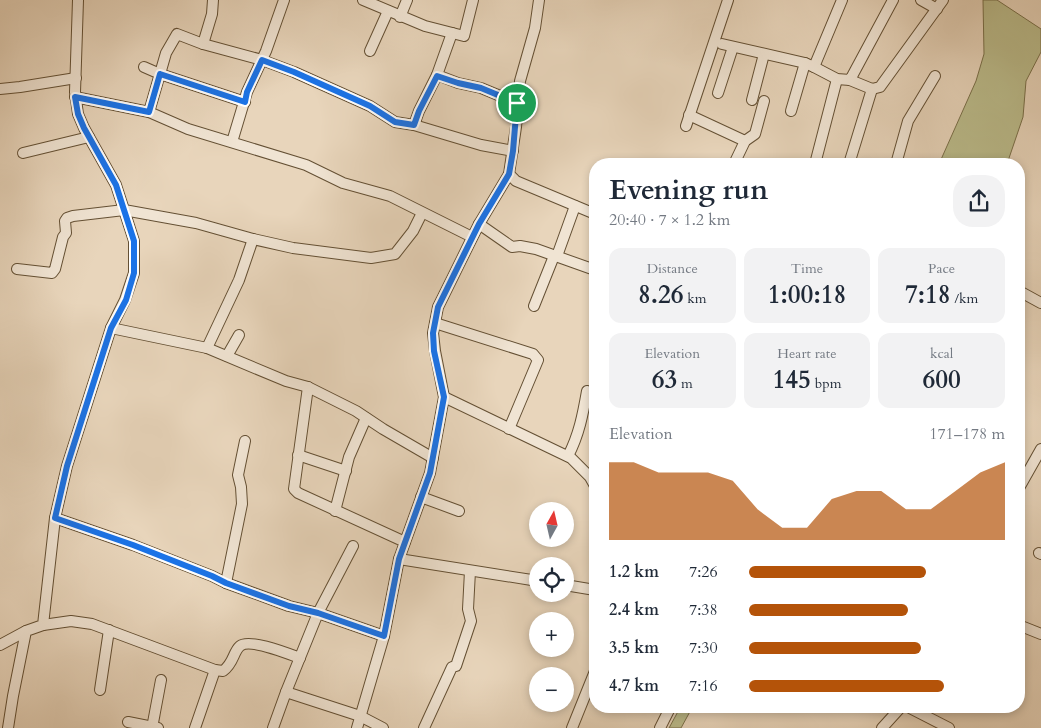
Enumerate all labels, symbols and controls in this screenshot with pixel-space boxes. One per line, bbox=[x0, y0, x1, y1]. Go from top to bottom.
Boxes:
pin bbox=[496, 82, 538, 124]
icon: arrive bbox=[503, 89, 531, 117]
text: Evening run bbox=[609, 171, 768, 209]
button: share bbox=[953, 175, 1005, 227]
text: 20:40 · 7 × 1.2 km bbox=[609, 209, 730, 231]
text: Distance bbox=[647, 259, 698, 278]
text: Time bbox=[791, 259, 823, 278]
text: Pace bbox=[928, 259, 955, 278]
text: 8.26 bbox=[638, 278, 684, 312]
text: 1:00:18 bbox=[768, 278, 846, 312]
text: 7:18 bbox=[905, 278, 951, 312]
text: km bbox=[684, 289, 707, 308]
text: /km bbox=[951, 289, 978, 308]
text: Elevation bbox=[645, 344, 700, 363]
text: Heart rate bbox=[777, 344, 837, 363]
text: kcal bbox=[930, 344, 953, 363]
text: 63 bbox=[652, 363, 677, 397]
text: 145 bbox=[772, 363, 811, 397]
text: 600 bbox=[922, 363, 961, 397]
text: m bbox=[677, 374, 693, 393]
text: bpm bbox=[811, 374, 841, 393]
text: Elevation bbox=[609, 423, 673, 445]
text: 171–178 m bbox=[929, 423, 1005, 445]
north arrow bbox=[529, 502, 574, 548]
map controls bbox=[529, 502, 574, 712]
button: locate bbox=[529, 557, 574, 602]
text: 1.2 km bbox=[609, 561, 659, 583]
text: 7:26 bbox=[689, 561, 718, 583]
text: 2.4 km bbox=[609, 599, 659, 621]
text: 7:38 bbox=[689, 599, 718, 621]
button: + bbox=[529, 612, 574, 657]
text: 3.5 km bbox=[609, 637, 659, 659]
text: 7:30 bbox=[689, 637, 718, 659]
button: − bbox=[529, 667, 574, 712]
text: 4.7 km bbox=[609, 675, 659, 697]
text: 7:16 bbox=[689, 675, 718, 697]

